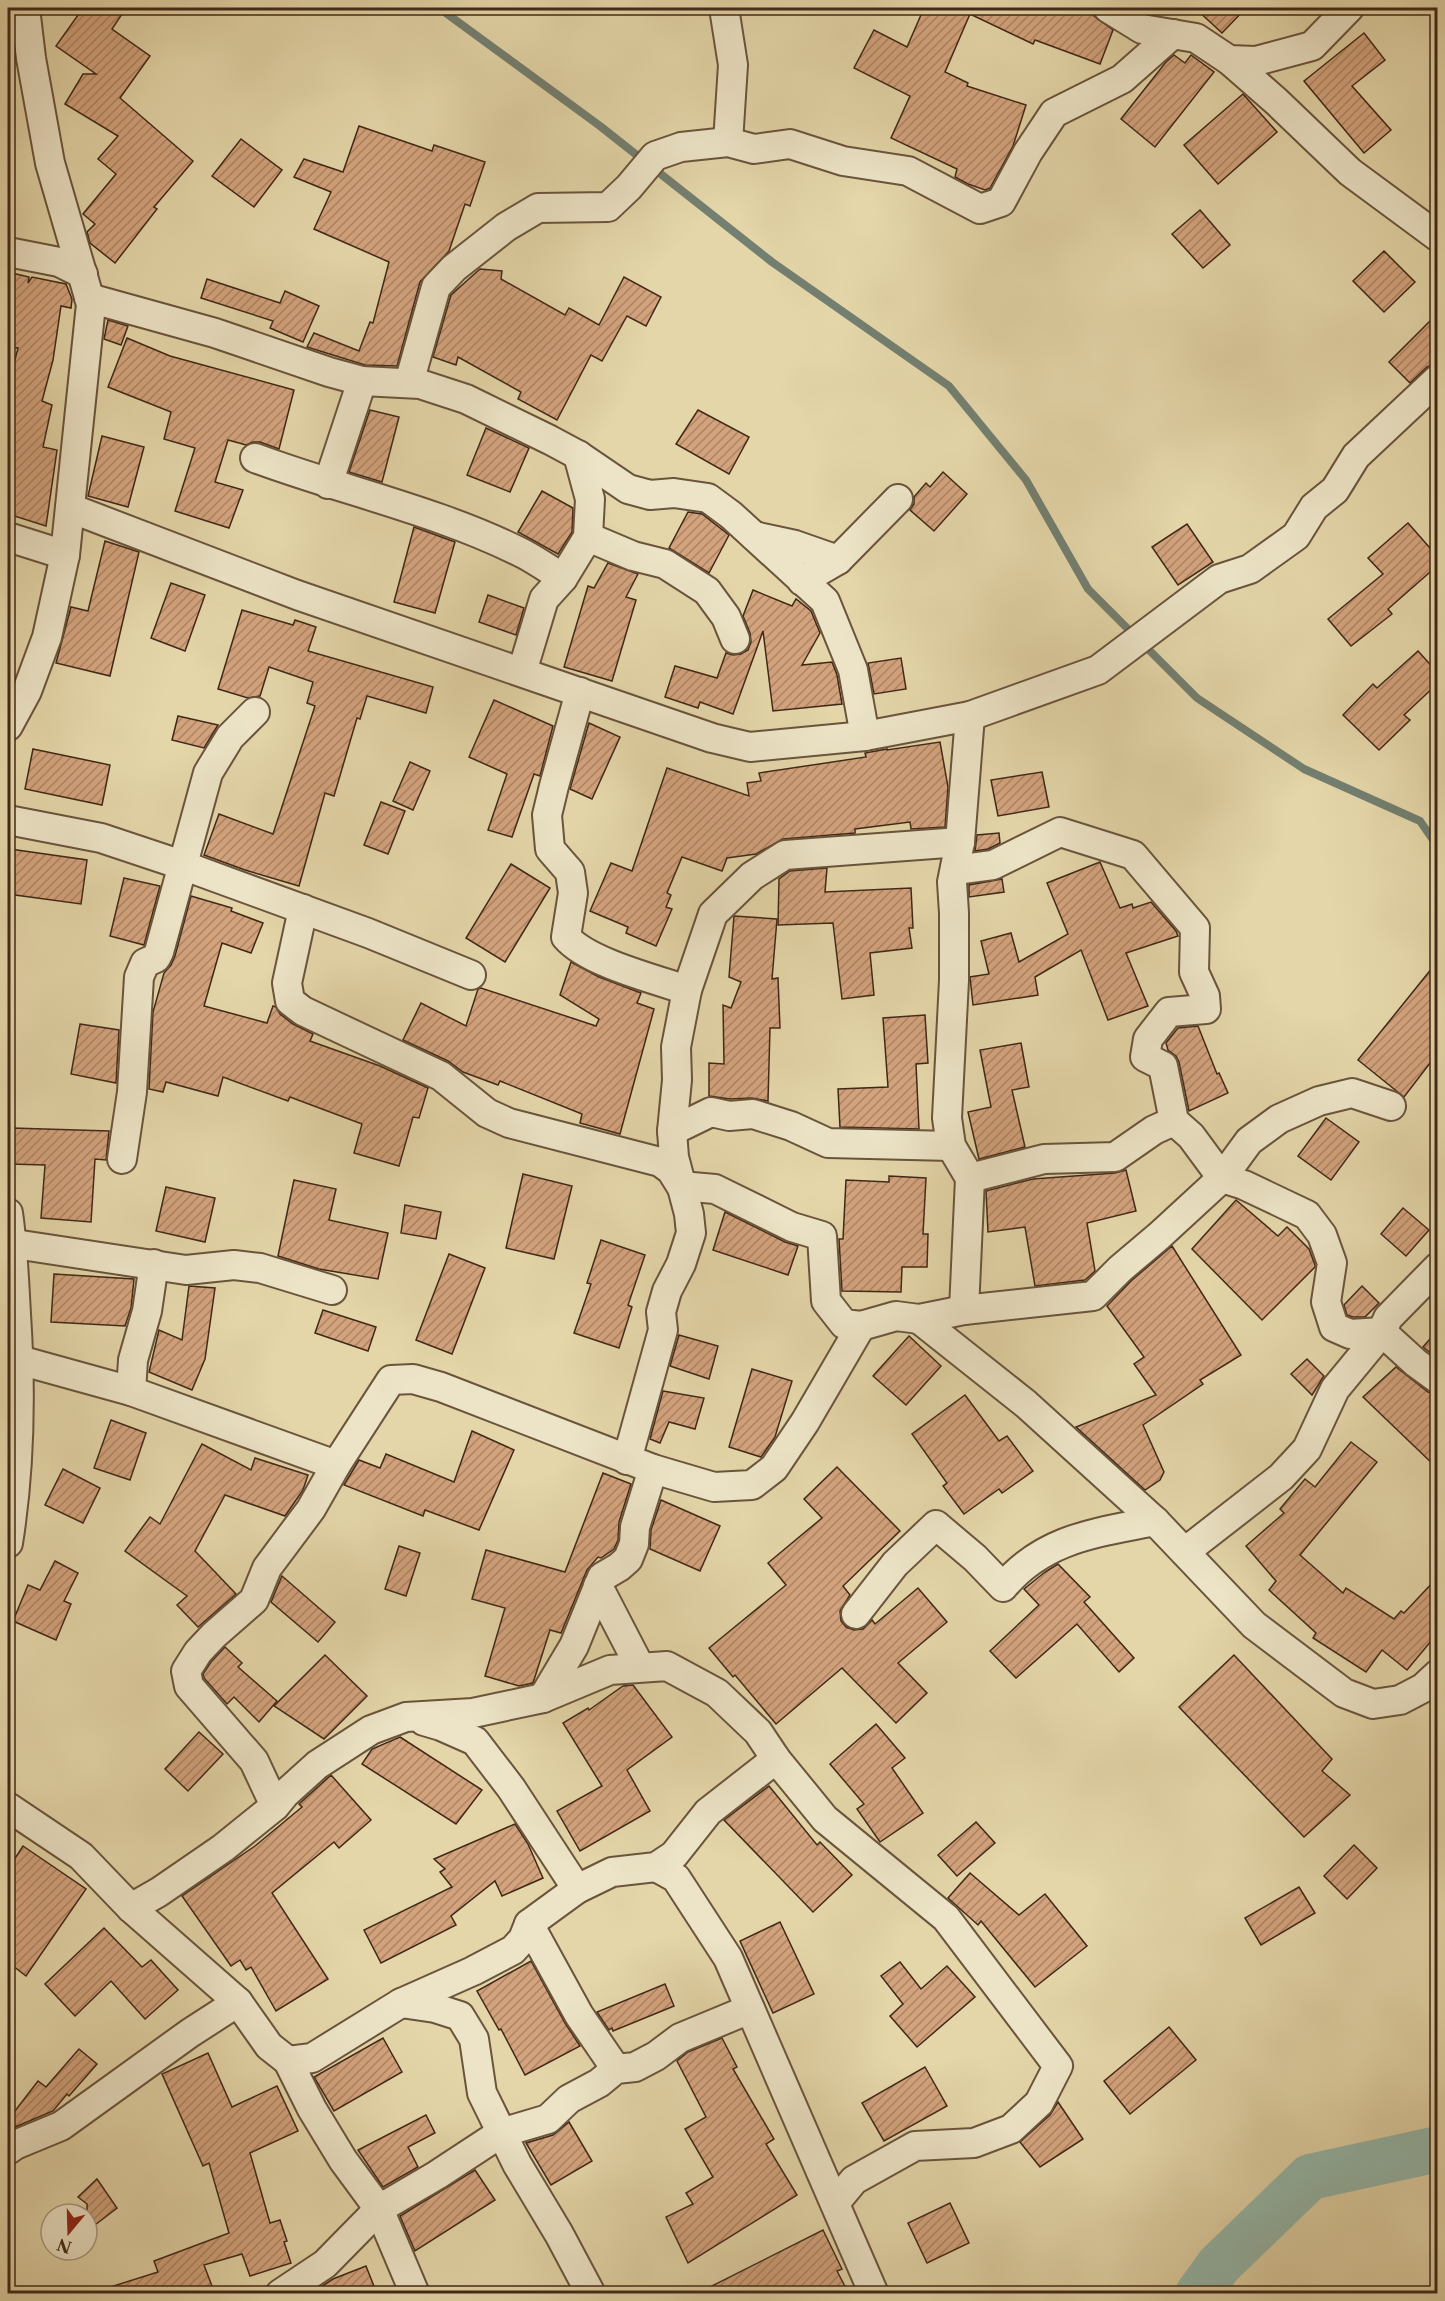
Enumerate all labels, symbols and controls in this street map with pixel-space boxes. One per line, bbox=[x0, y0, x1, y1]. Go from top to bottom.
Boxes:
north arrow bbox=[39, 2202, 99, 2262]
text: N bbox=[54, 2234, 74, 2258]

